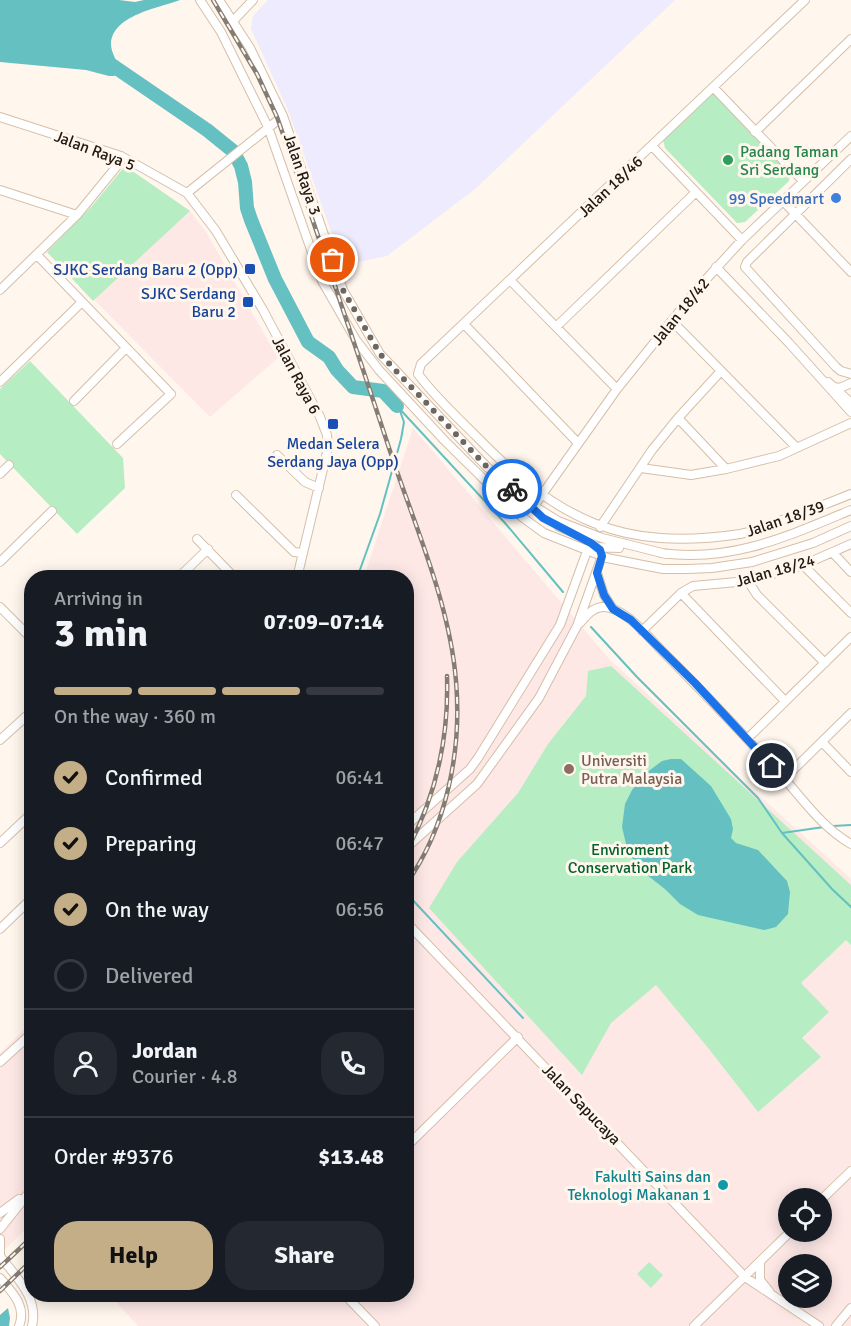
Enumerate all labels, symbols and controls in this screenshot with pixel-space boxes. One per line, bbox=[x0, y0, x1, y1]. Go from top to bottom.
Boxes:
street label: Jalan Raya 5 bbox=[51, 126, 138, 175]
street label: Jalan Raya 3 bbox=[279, 131, 325, 218]
place label: Padang Taman Sri Serdang bbox=[740, 142, 838, 180]
street label: Jalan 18/46 bbox=[574, 152, 647, 222]
marker: Padang Taman Sri Serdang bbox=[721, 153, 735, 167]
place label: 99 Speedmart bbox=[729, 189, 824, 209]
marker: 99 Speedmart bbox=[829, 191, 843, 205]
pin bbox=[307, 234, 358, 285]
icon: bag bbox=[316, 243, 349, 276]
place label: SJKC Serdang Baru 2 (Opp) bbox=[53, 260, 238, 280]
marker: SJKC Serdang Baru 2 (Opp) bbox=[243, 262, 257, 276]
street label: Jalan 18/42 bbox=[647, 274, 714, 350]
place label: SJKC Serdang Baru 2 bbox=[141, 284, 236, 322]
marker: SJKC Serdang Baru 2 bbox=[241, 295, 255, 309]
street label: Jalan Raya 6 bbox=[267, 333, 325, 418]
marker: Medan Selera Serdang Jaya (Opp) bbox=[326, 417, 340, 431]
place label: Medan Selera Serdang Jaya (Opp) bbox=[267, 434, 399, 472]
courier bbox=[482, 459, 542, 519]
icon: bike bbox=[496, 473, 529, 506]
street label: Jalan 18/39 bbox=[744, 496, 827, 542]
street label: Jalan 18/24 bbox=[733, 550, 817, 592]
text: Arriving in bbox=[54, 586, 143, 611]
text: 07:09–07:14 bbox=[264, 608, 384, 635]
text: 3 min bbox=[54, 609, 148, 657]
text: On the way · 360 m bbox=[54, 704, 216, 729]
pin bbox=[746, 740, 797, 791]
icon: home bbox=[755, 749, 788, 782]
place label: Universiti Putra Malaysia bbox=[581, 751, 682, 789]
icon: check bbox=[54, 761, 87, 794]
marker: Universiti Putra Malaysia bbox=[562, 762, 576, 776]
text: Confirmed bbox=[105, 764, 203, 791]
text: 06:41 bbox=[335, 765, 384, 790]
icon: check bbox=[54, 827, 87, 860]
text: Preparing bbox=[105, 830, 197, 857]
text: 06:47 bbox=[335, 831, 384, 856]
park label: Enviroment Conservation Park bbox=[568, 840, 692, 878]
icon: check bbox=[54, 893, 87, 926]
text: On the way bbox=[105, 896, 209, 923]
text: 06:56 bbox=[335, 897, 384, 922]
text: Delivered bbox=[105, 962, 193, 989]
button: person bbox=[54, 1032, 117, 1095]
button: phone bbox=[321, 1032, 384, 1095]
text: Jordan bbox=[132, 1037, 198, 1064]
street label: Jalan Sapucaya bbox=[538, 1060, 625, 1149]
text: Courier · 4.8 bbox=[132, 1064, 238, 1089]
text: Order #9376 bbox=[54, 1143, 174, 1170]
text: $13.48 bbox=[318, 1143, 384, 1170]
place label: Fakulti Sains dan Teknologi Makanan 1 bbox=[567, 1167, 711, 1205]
marker: Fakulti Sains dan Teknologi Makanan 1 bbox=[716, 1178, 730, 1192]
map controls bbox=[778, 1188, 832, 1308]
button: locate bbox=[778, 1188, 832, 1242]
button: Help bbox=[54, 1221, 213, 1290]
button: Share bbox=[225, 1221, 384, 1290]
button: layers bbox=[778, 1254, 832, 1308]

